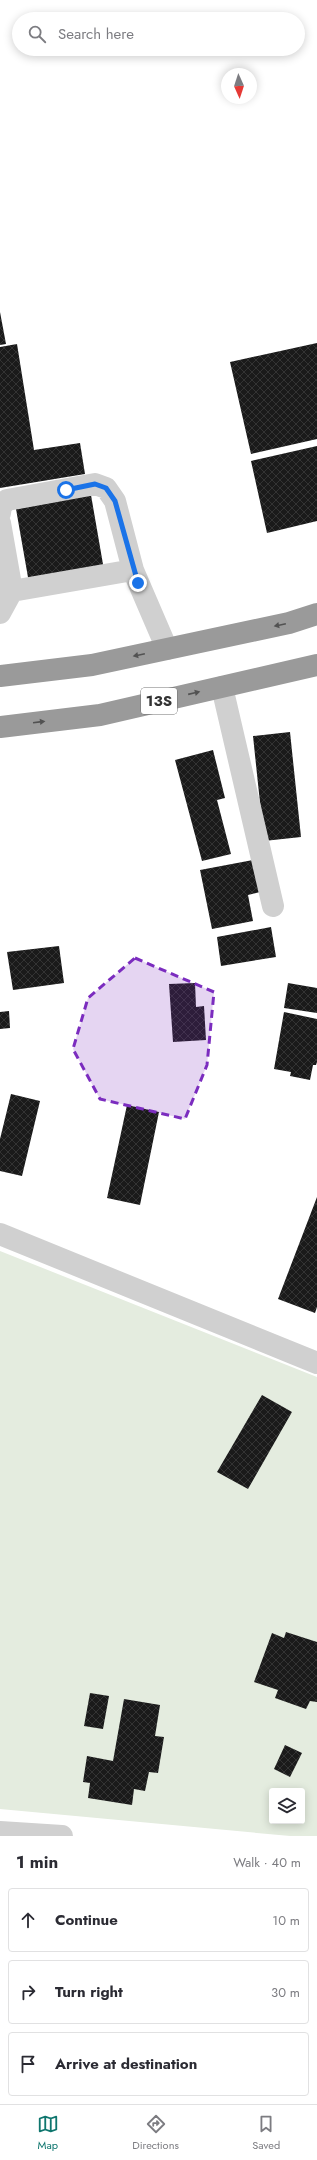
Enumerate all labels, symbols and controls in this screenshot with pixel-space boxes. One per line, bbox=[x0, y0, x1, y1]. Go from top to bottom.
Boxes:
search box bbox=[12, 12, 305, 56]
icon: search bbox=[26, 23, 48, 45]
text: Search here bbox=[58, 23, 134, 45]
north arrow bbox=[221, 68, 257, 104]
route start bbox=[57, 481, 75, 499]
route end bbox=[129, 574, 147, 592]
one-way arrow bbox=[273, 622, 286, 628]
one-way arrow bbox=[133, 652, 145, 658]
road number: 13S bbox=[141, 688, 177, 714]
one-way arrow bbox=[188, 690, 200, 696]
one-way arrow bbox=[33, 719, 45, 725]
map controls bbox=[269, 1788, 305, 1824]
button: layers bbox=[269, 1788, 305, 1824]
text: 1 min bbox=[16, 1850, 58, 1874]
text: Walk · 40 m bbox=[233, 1853, 301, 1872]
icon: ahead bbox=[17, 1909, 39, 1931]
text: Continue bbox=[55, 1909, 118, 1931]
text: 10 m bbox=[272, 1911, 300, 1930]
icon: right bbox=[17, 1981, 39, 2003]
text: Turn right bbox=[55, 1981, 123, 2003]
text: 30 m bbox=[271, 1983, 300, 2002]
icon: arrive bbox=[17, 2053, 39, 2075]
text: Arrive at destination bbox=[55, 2053, 197, 2075]
tab: Map bbox=[37, 2113, 59, 2153]
tab: Directions bbox=[132, 2113, 179, 2153]
tab: Saved bbox=[252, 2113, 280, 2153]

